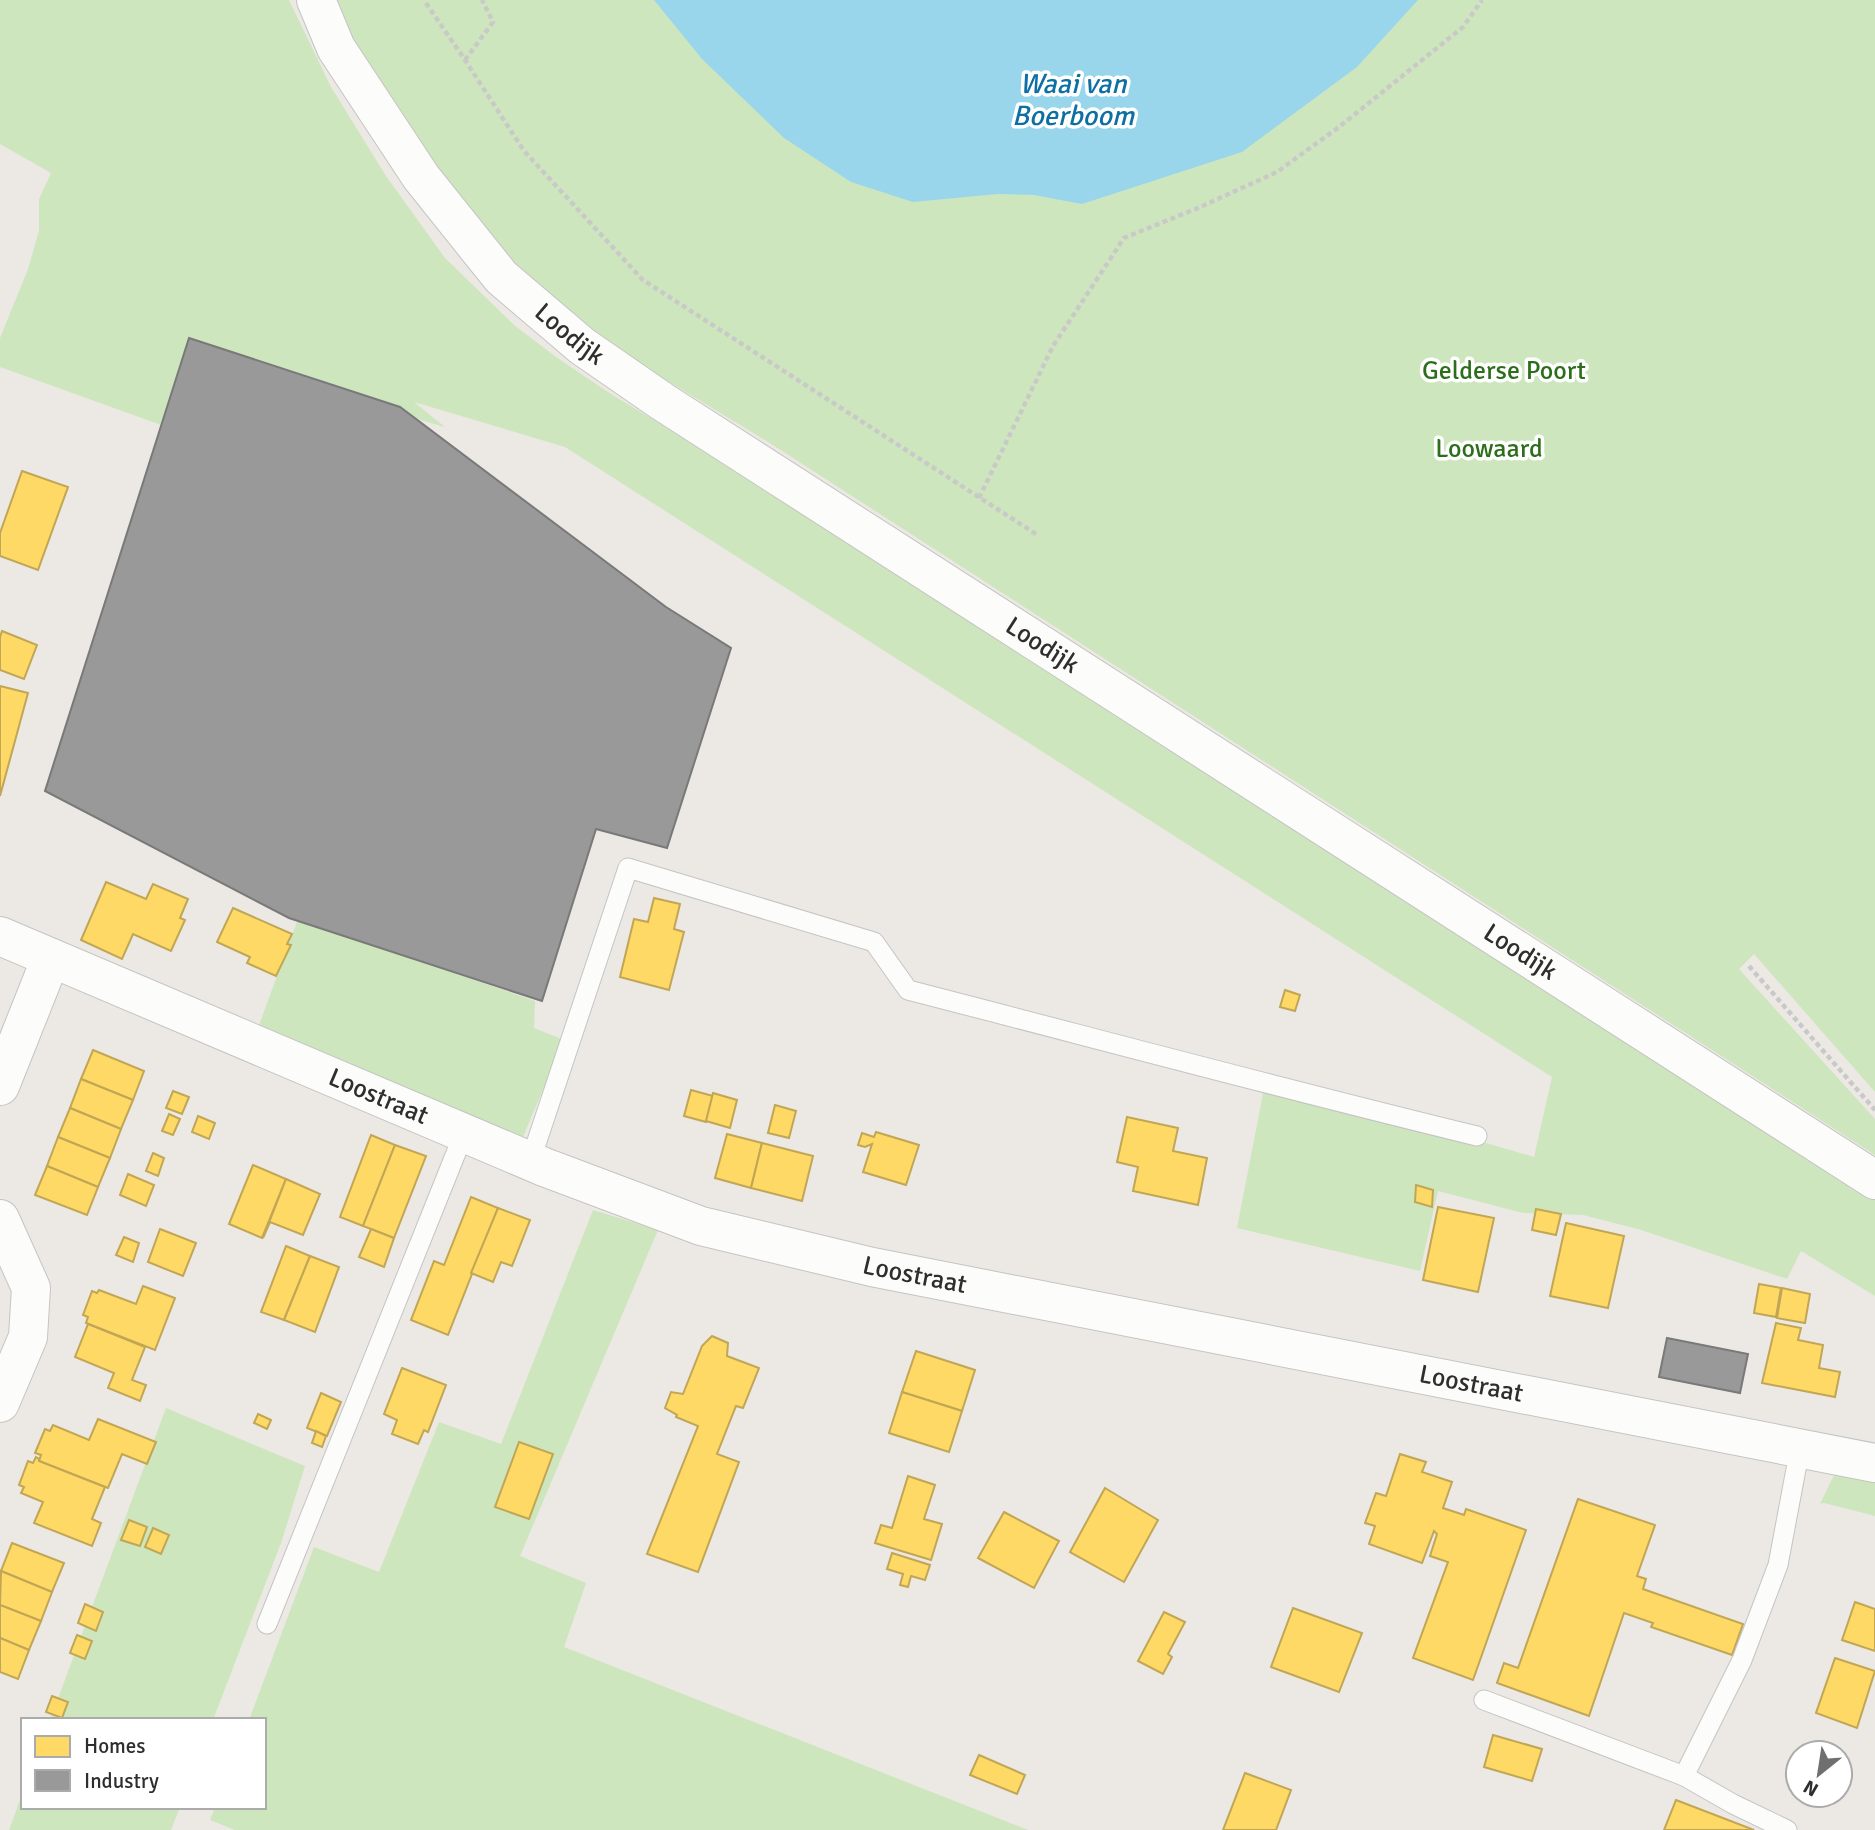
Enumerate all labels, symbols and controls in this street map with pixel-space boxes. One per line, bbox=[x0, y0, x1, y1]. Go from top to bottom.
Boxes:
water label: Waai van Boerboom bbox=[1012, 67, 1135, 133]
street label: Loodijk bbox=[528, 297, 610, 373]
park label: Gelderse Poort bbox=[1422, 355, 1586, 387]
park label: Loowaard bbox=[1435, 433, 1543, 465]
street label: Loodijk bbox=[999, 610, 1085, 681]
street label: Loodijk bbox=[1477, 917, 1563, 988]
street label: Loostraat bbox=[324, 1061, 433, 1132]
street label: Loostraat bbox=[859, 1249, 969, 1301]
street label: Loostraat bbox=[1416, 1358, 1526, 1410]
legend bbox=[21, 1718, 266, 1809]
text: Homes bbox=[84, 1733, 146, 1759]
north arrow bbox=[1784, 1739, 1854, 1809]
text: Industry bbox=[84, 1768, 159, 1794]
text: N bbox=[1799, 1774, 1823, 1802]

